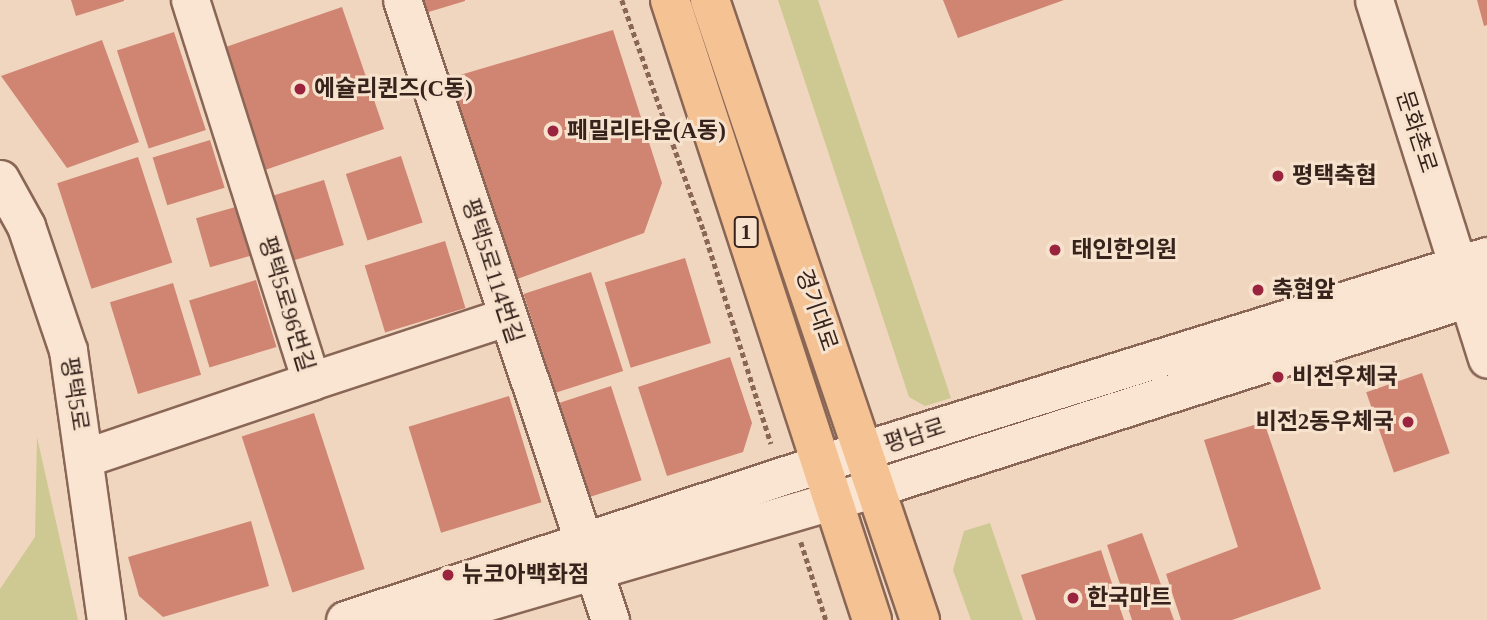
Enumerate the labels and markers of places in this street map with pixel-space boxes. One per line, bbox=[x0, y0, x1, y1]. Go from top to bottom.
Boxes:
place label: 에슐리퀸즈(C동) bbox=[314, 75, 473, 103]
marker: 에슐리퀸즈(C동) bbox=[292, 81, 308, 97]
place label: 페밀리타운(A동) bbox=[567, 117, 726, 145]
marker: 페밀리타운(A동) bbox=[545, 123, 561, 139]
place label: 평택축협 bbox=[1292, 162, 1377, 190]
marker: 평택축협 bbox=[1270, 168, 1286, 184]
place label: 태인한의원 bbox=[1071, 236, 1177, 264]
marker: 태인한의원 bbox=[1045, 240, 1065, 260]
place label: 축협앞 bbox=[1272, 276, 1335, 304]
marker: 축협앞 bbox=[1250, 282, 1266, 298]
place label: 비전우체국 bbox=[1292, 363, 1398, 391]
marker: 비전우체국 bbox=[1270, 369, 1286, 385]
place label: 비전2동우체국 bbox=[1256, 408, 1394, 436]
marker: 비전2동우체국 bbox=[1400, 414, 1416, 430]
place label: 뉴코아백화점 bbox=[462, 561, 589, 589]
marker: 뉴코아백화점 bbox=[440, 567, 456, 583]
place label: 한국마트 bbox=[1087, 584, 1172, 612]
marker: 한국마트 bbox=[1065, 590, 1081, 606]

